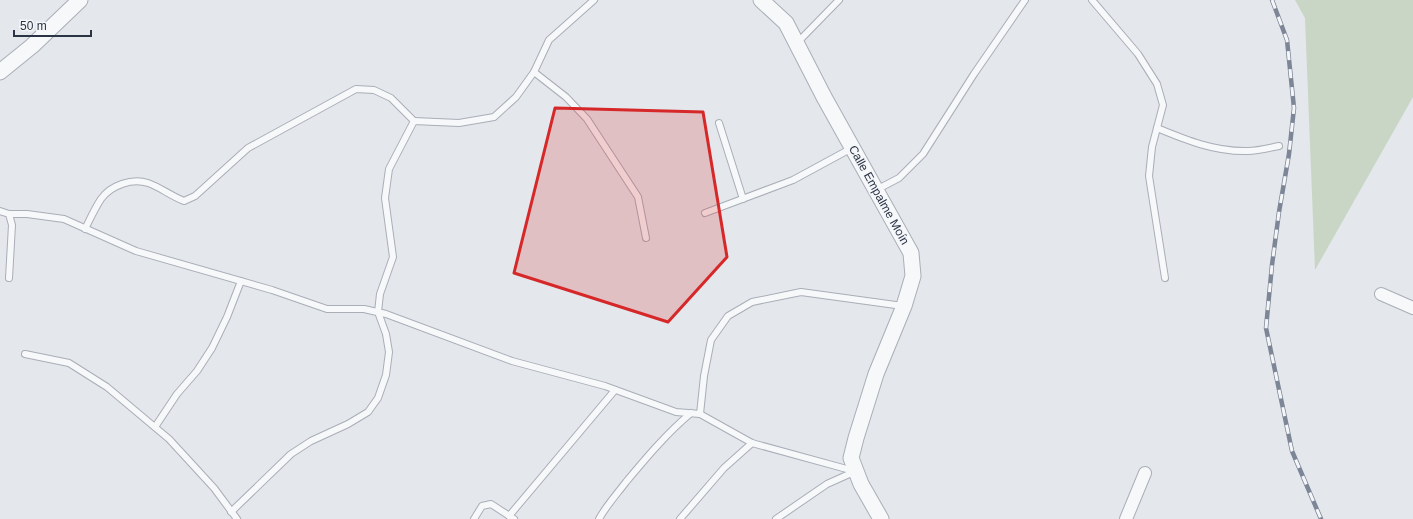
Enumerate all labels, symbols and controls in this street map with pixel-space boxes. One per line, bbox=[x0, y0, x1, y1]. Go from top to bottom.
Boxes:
scale bar bbox=[14, 12, 91, 38]
text: 50 m bbox=[20, 19, 47, 33]
street label: Calle Empalme Moín bbox=[846, 143, 912, 247]

